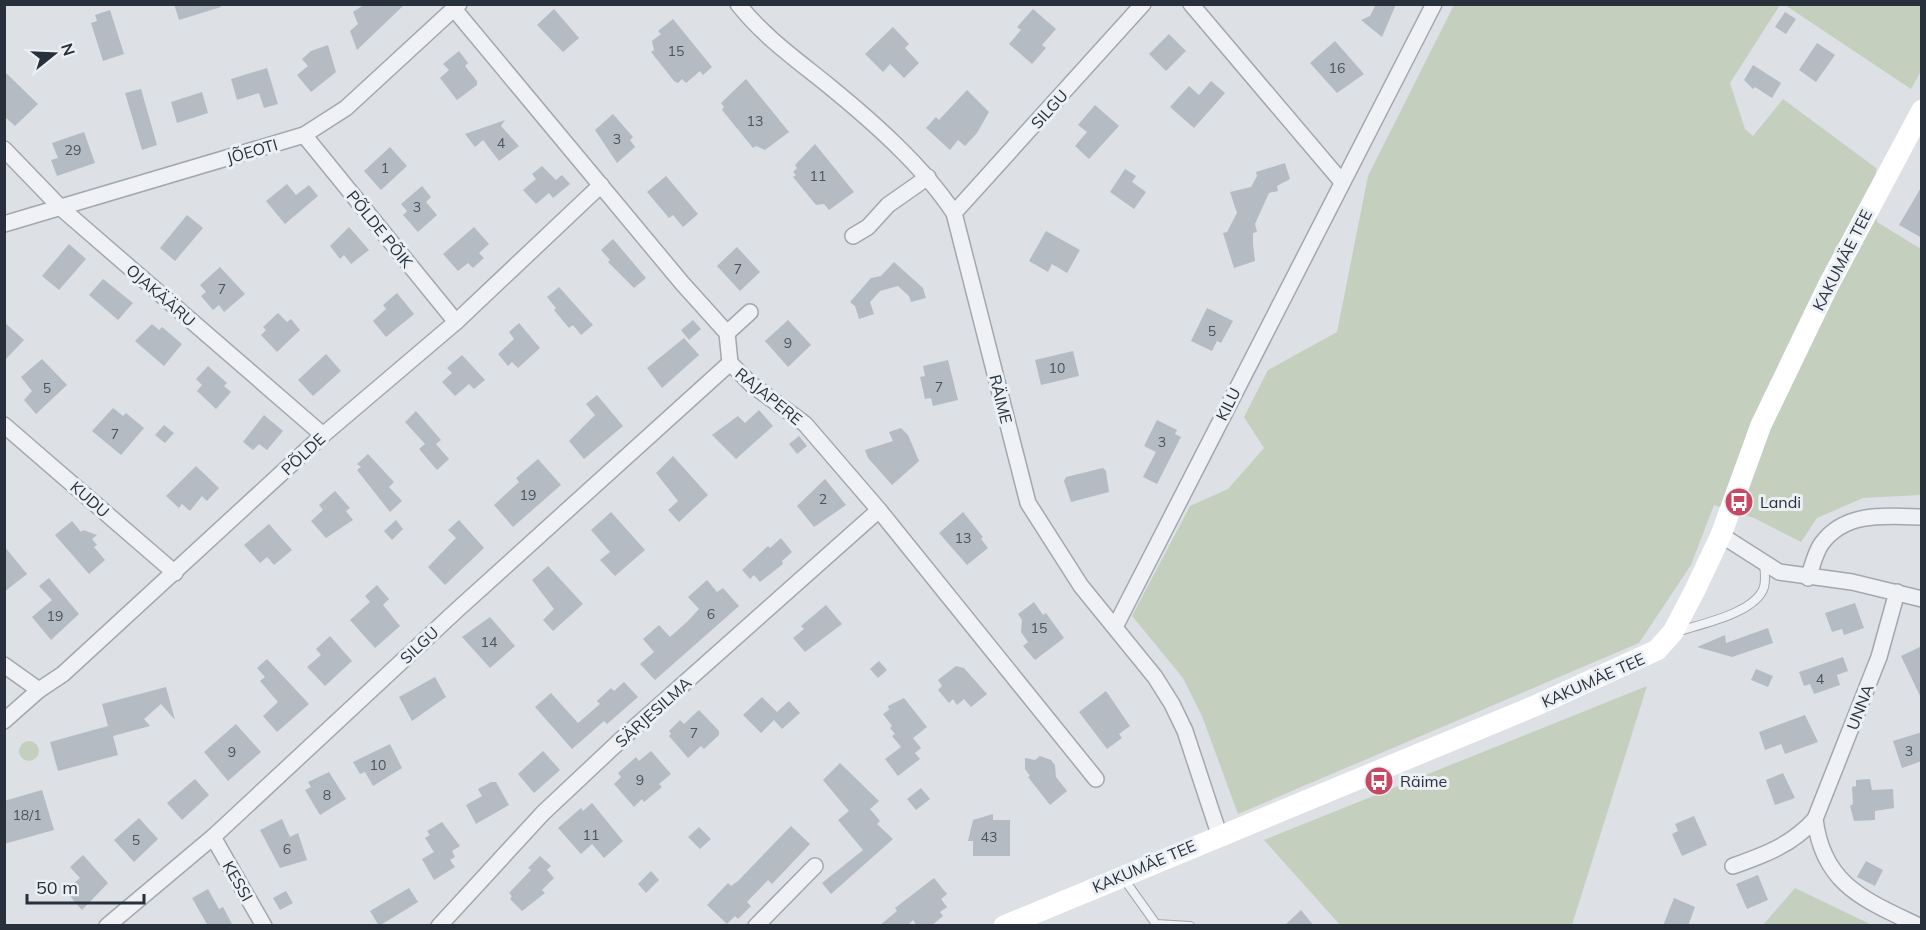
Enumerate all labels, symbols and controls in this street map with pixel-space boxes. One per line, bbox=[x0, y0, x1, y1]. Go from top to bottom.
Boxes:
north arrow bbox=[24, 24, 84, 84]
text: N bbox=[57, 41, 80, 58]
house number: 15 bbox=[668, 42, 684, 60]
house number: 16 bbox=[1329, 59, 1345, 77]
street label: SILGU bbox=[1026, 85, 1072, 133]
house number: 13 bbox=[747, 112, 763, 130]
house number: 3 bbox=[613, 130, 621, 148]
street label: JÕEOTI bbox=[224, 134, 280, 168]
house number: 4 bbox=[497, 134, 506, 152]
house number: 29 bbox=[65, 141, 81, 159]
house number: 1 bbox=[381, 159, 389, 177]
house number: 11 bbox=[810, 167, 826, 185]
street label: PÕLDE PÕIK bbox=[343, 186, 418, 272]
house number: 3 bbox=[413, 198, 421, 216]
street label: KAKUMÄE TEE bbox=[1808, 206, 1876, 314]
street label: OJAKÄÄRU bbox=[122, 260, 200, 330]
house number: 7 bbox=[734, 260, 742, 278]
house number: 7 bbox=[218, 280, 226, 298]
house number: 5 bbox=[1208, 322, 1216, 340]
house number: 9 bbox=[784, 334, 792, 352]
house number: 10 bbox=[1049, 359, 1065, 377]
street label: RAJAPERE bbox=[731, 363, 807, 429]
street label: RÄIME bbox=[985, 372, 1017, 426]
house number: 7 bbox=[935, 378, 943, 396]
house number: 5 bbox=[43, 379, 51, 397]
street label: KILU bbox=[1211, 384, 1245, 424]
house number: 7 bbox=[111, 425, 119, 443]
street label: PÕLDE bbox=[277, 429, 329, 479]
house number: 3 bbox=[1158, 433, 1166, 451]
street label: KUDU bbox=[66, 477, 114, 521]
house number: 19 bbox=[520, 486, 536, 504]
bus stop icon: Landi bbox=[1723, 486, 1755, 518]
house number: 2 bbox=[819, 490, 827, 508]
place label: Landi bbox=[1760, 492, 1801, 512]
house number: 13 bbox=[955, 529, 971, 547]
house number: 6 bbox=[707, 605, 715, 623]
house number: 19 bbox=[47, 607, 63, 625]
house number: 15 bbox=[1031, 619, 1047, 637]
street label: SILGU bbox=[395, 622, 443, 668]
house number: 14 bbox=[481, 633, 498, 651]
street label: KAKUMÄE TEE bbox=[1538, 648, 1648, 712]
house number: 4 bbox=[1816, 670, 1825, 688]
street label: SÄRJESILMA bbox=[611, 672, 695, 751]
street label: UNNA bbox=[1842, 681, 1878, 733]
house number: 7 bbox=[690, 724, 698, 742]
house number: 3 bbox=[1905, 742, 1913, 760]
house number: 9 bbox=[228, 743, 236, 761]
house number: 10 bbox=[370, 756, 386, 774]
bus stop icon: Räime bbox=[1363, 765, 1395, 797]
house number: 9 bbox=[636, 771, 644, 789]
place label: Räime bbox=[1400, 771, 1447, 791]
house number: 8 bbox=[323, 786, 331, 804]
house number: 18/1 bbox=[12, 806, 42, 824]
house number: 11 bbox=[583, 826, 599, 844]
house number: 43 bbox=[981, 828, 997, 846]
house number: 5 bbox=[132, 831, 140, 849]
street label: KAKUMÄE TEE bbox=[1089, 835, 1199, 897]
house number: 6 bbox=[283, 840, 291, 858]
street label: KESSI bbox=[218, 857, 258, 905]
scale bar bbox=[27, 867, 144, 905]
text: 50 m bbox=[36, 876, 78, 899]

